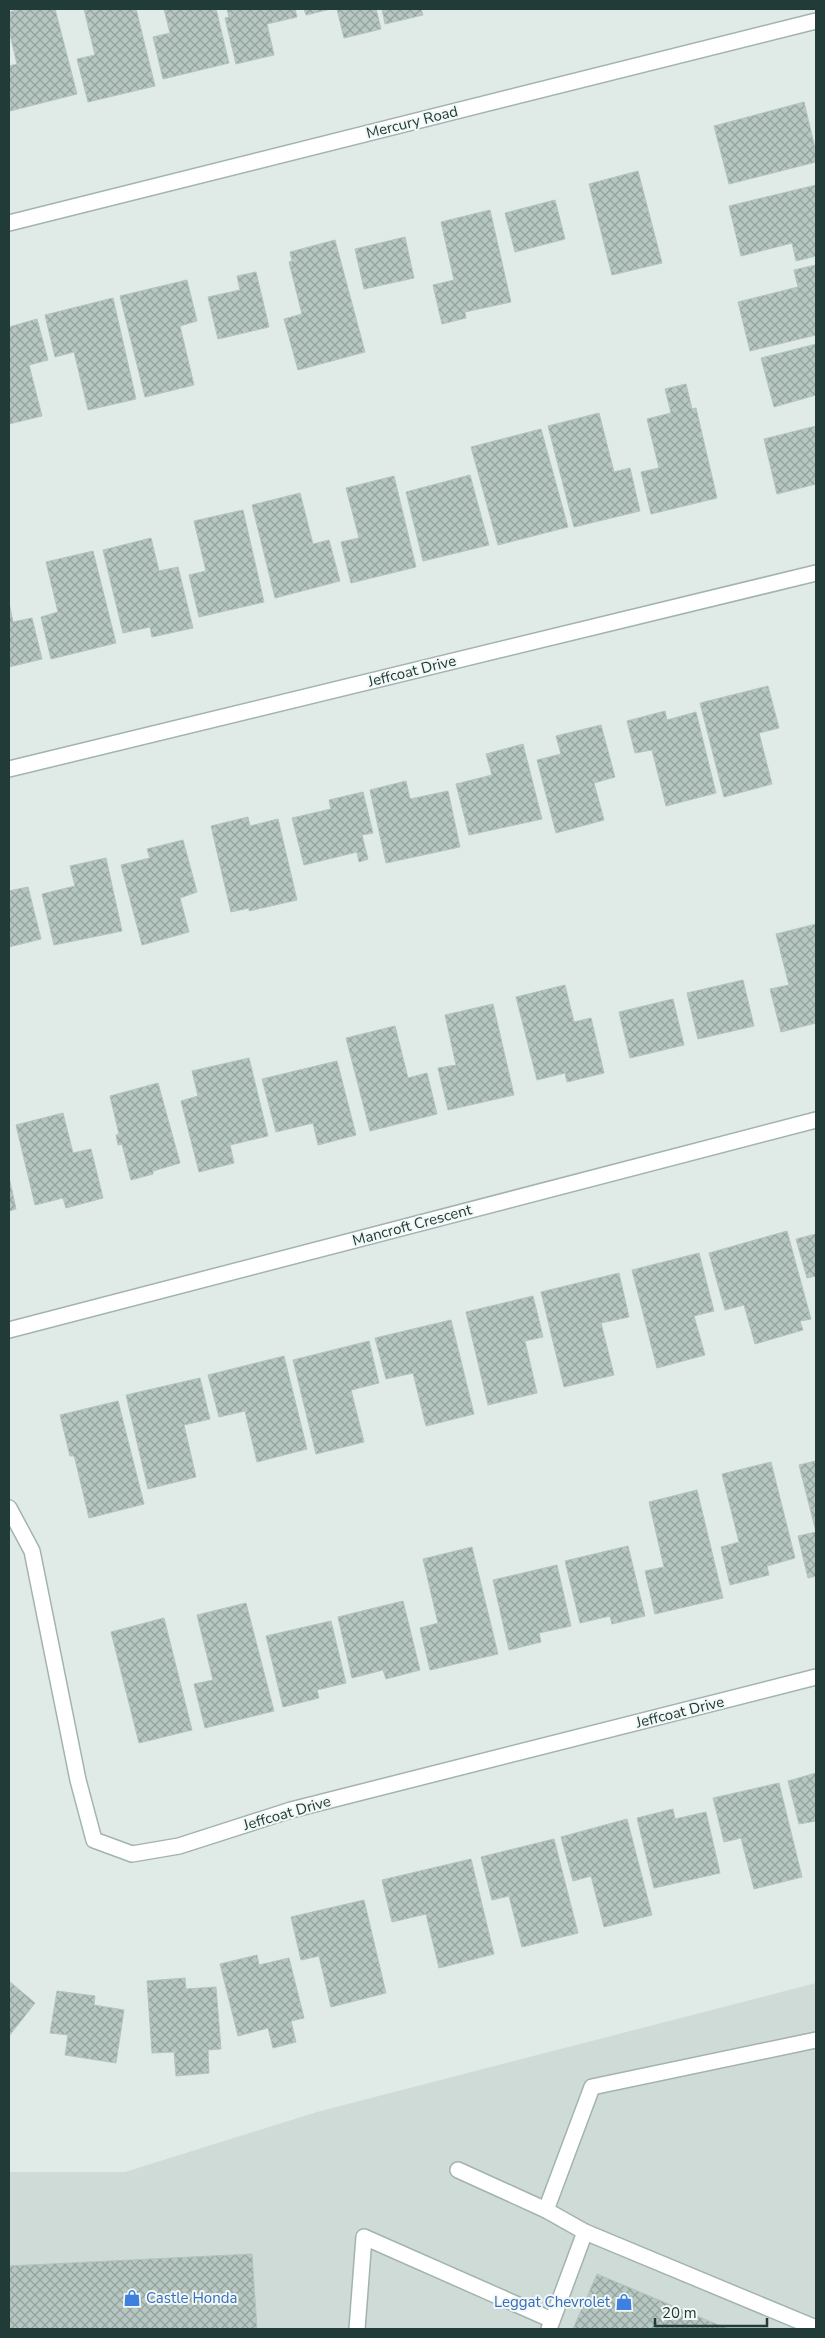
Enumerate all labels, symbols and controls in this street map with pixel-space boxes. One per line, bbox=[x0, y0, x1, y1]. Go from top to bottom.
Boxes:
street label: Mercury Road bbox=[364, 101, 460, 143]
street label: Jeffcoat Drive bbox=[365, 650, 458, 692]
street label: Mancroft Crescent bbox=[350, 1199, 475, 1251]
street label: Jeffcoat Drive bbox=[633, 1691, 726, 1733]
street label: Jeffcoat Drive bbox=[240, 1791, 333, 1835]
shop icon: Castle Honda bbox=[122, 2288, 142, 2308]
place label: Castle Honda bbox=[146, 2288, 237, 2308]
place label: Leggat Chevrolet bbox=[494, 2292, 611, 2312]
shop icon: Leggat Chevrolet bbox=[614, 2292, 634, 2312]
scale bar bbox=[655, 2296, 768, 2328]
text: 20 m bbox=[662, 2303, 697, 2323]

